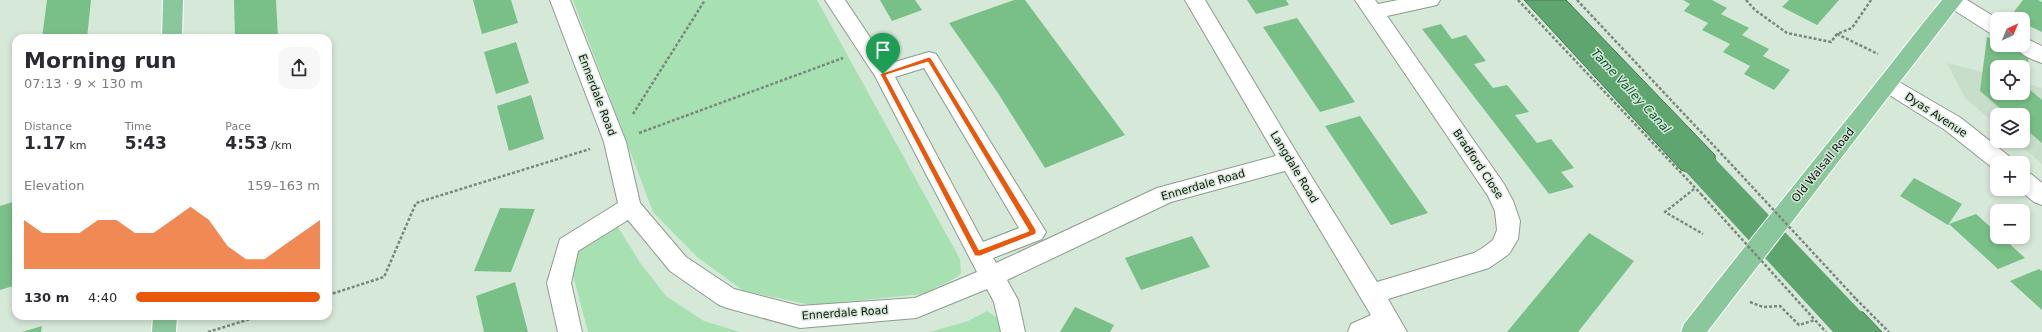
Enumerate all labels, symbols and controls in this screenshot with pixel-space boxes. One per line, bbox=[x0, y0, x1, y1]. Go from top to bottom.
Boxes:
north arrow bbox=[1990, 12, 2030, 52]
map controls bbox=[1990, 12, 2030, 244]
pin bbox=[866, 33, 900, 74]
icon: arrive bbox=[872, 39, 894, 61]
water label: Tame Valley Canal bbox=[1588, 46, 1674, 137]
button: share bbox=[278, 47, 320, 89]
text: Morning run bbox=[24, 48, 176, 73]
street label: Ennerdale Road bbox=[575, 52, 619, 138]
button: locate bbox=[1990, 60, 2030, 100]
text: 07:13 · 9 × 130 m bbox=[24, 76, 143, 91]
street label: Dyas Avenue bbox=[1902, 90, 1970, 140]
button: layers bbox=[1990, 108, 2030, 148]
text: Distance bbox=[24, 120, 72, 133]
text: Time bbox=[125, 120, 152, 133]
text: Pace bbox=[225, 120, 251, 133]
street label: Old Walsall Road bbox=[1789, 125, 1857, 205]
street label: Bradford Close bbox=[1450, 127, 1506, 201]
street label: Langdale Road bbox=[1267, 129, 1321, 205]
text: 1.17 bbox=[24, 133, 66, 153]
text: 5:43 bbox=[125, 133, 167, 153]
text: 4:53 bbox=[225, 133, 268, 153]
text: km bbox=[66, 139, 87, 152]
text: /km bbox=[268, 139, 292, 152]
button: + bbox=[1990, 156, 2030, 196]
street label: Ennerdale Road bbox=[1160, 167, 1246, 203]
text: Elevation bbox=[24, 178, 84, 193]
text: 159–163 m bbox=[247, 178, 320, 193]
button: − bbox=[1990, 204, 2030, 244]
text: 130 m bbox=[24, 290, 69, 305]
text: 4:40 bbox=[88, 290, 117, 305]
street label: Ennerdale Road bbox=[801, 303, 889, 323]

